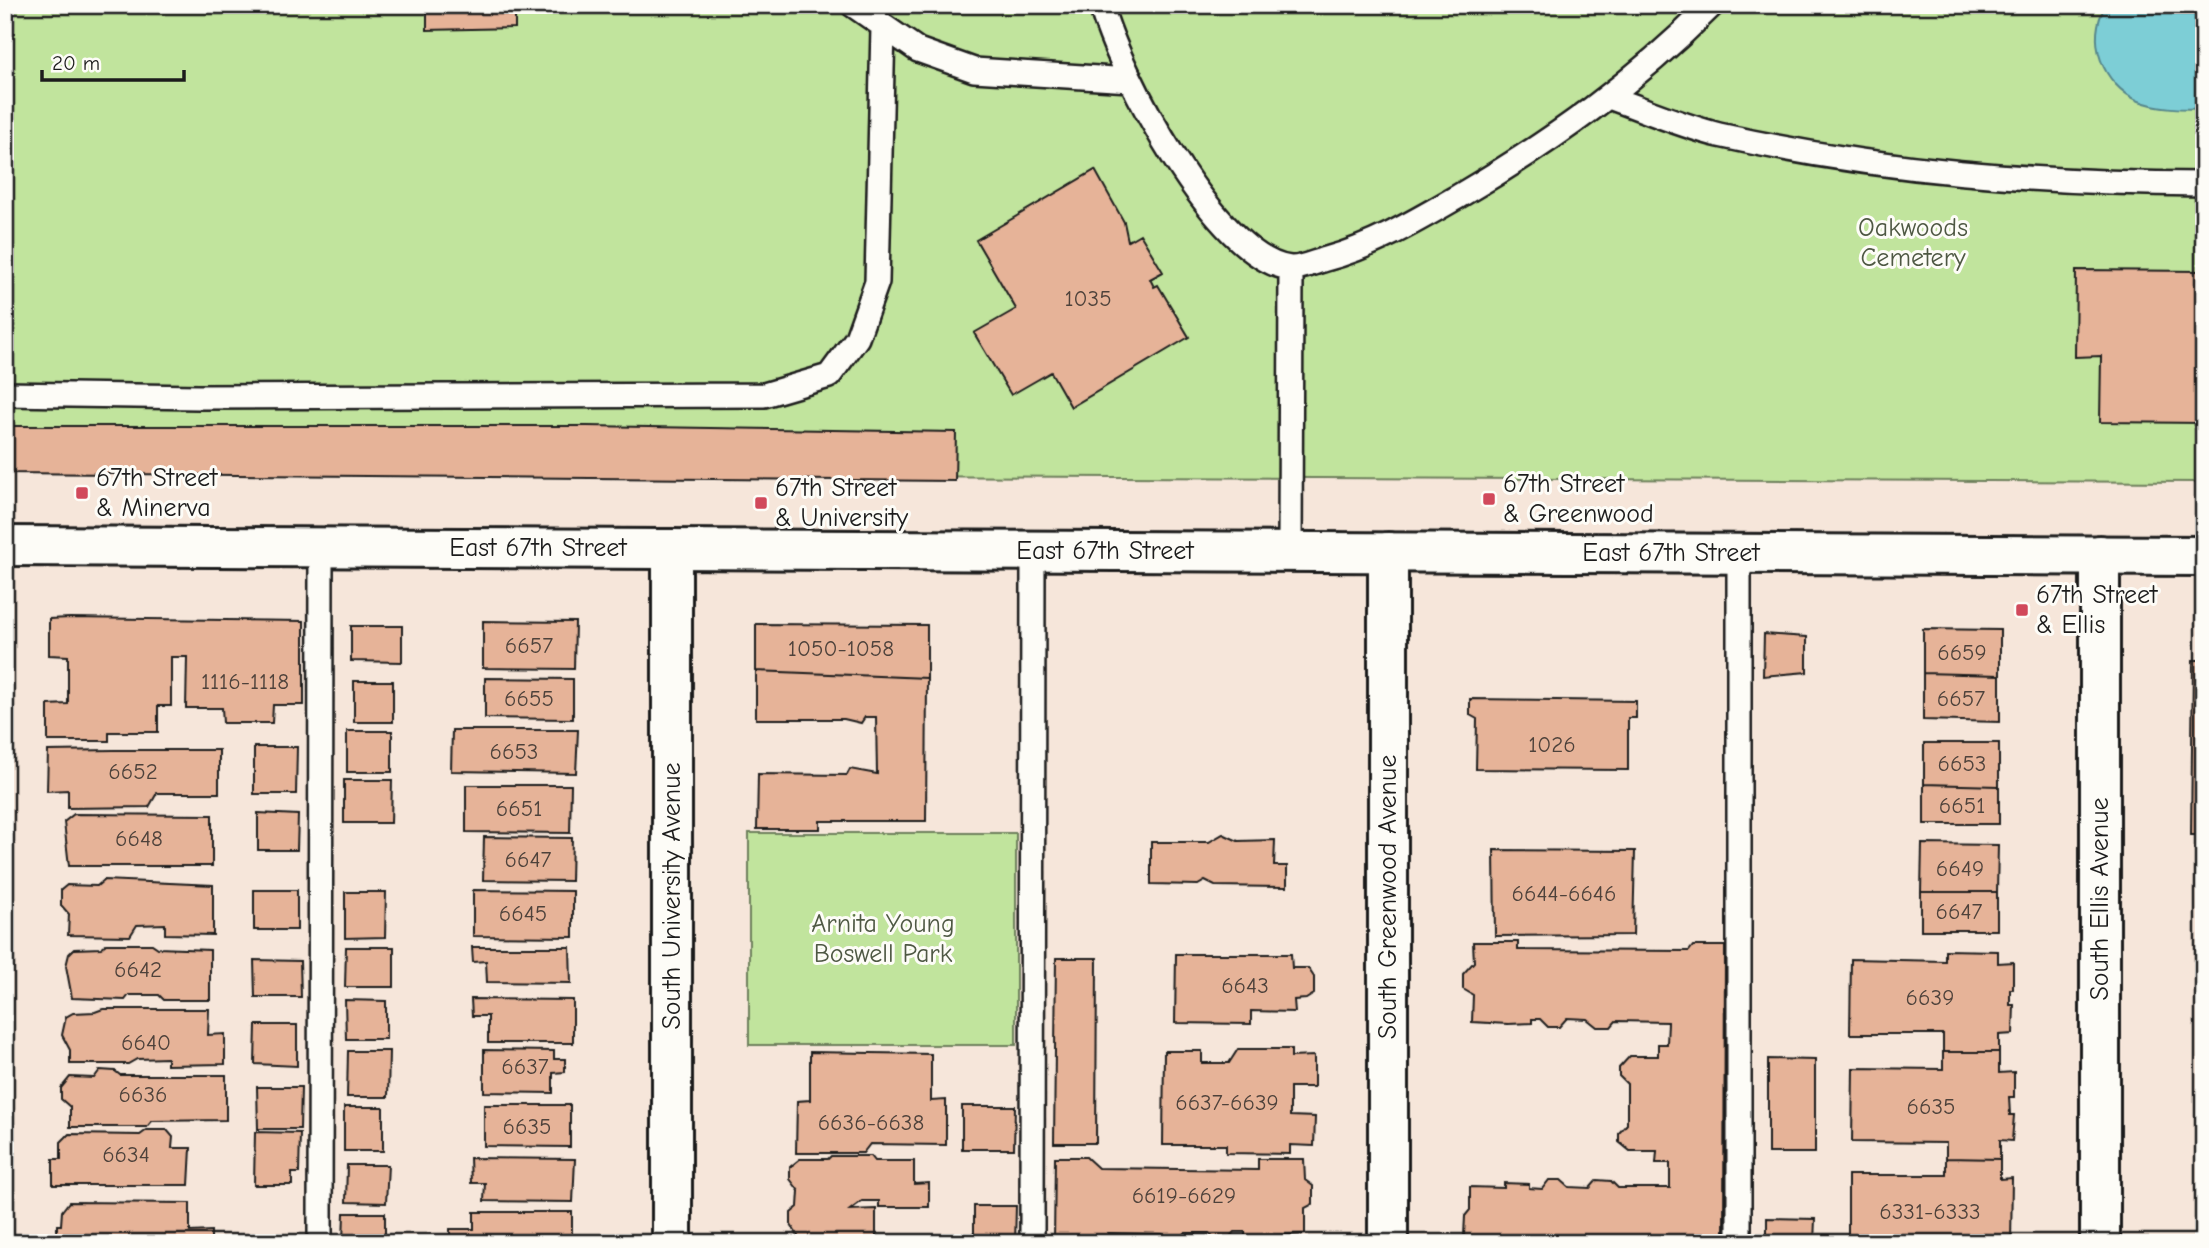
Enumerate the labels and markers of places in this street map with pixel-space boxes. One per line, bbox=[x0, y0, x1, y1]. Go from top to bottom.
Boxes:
place label: 67th Street & Minerva bbox=[96, 463, 219, 523]
place label: 67th Street & Greenwood bbox=[1503, 469, 1654, 529]
place label: 67th Street & University bbox=[775, 473, 909, 533]
marker: 67th Street & Minerva bbox=[74, 485, 90, 501]
marker: 67th Street & Greenwood bbox=[1481, 491, 1497, 507]
marker: 67th Street & University bbox=[753, 495, 769, 511]
place label: 67th Street & Ellis bbox=[2036, 580, 2159, 640]
marker: 67th Street & Ellis bbox=[2014, 602, 2030, 618]

